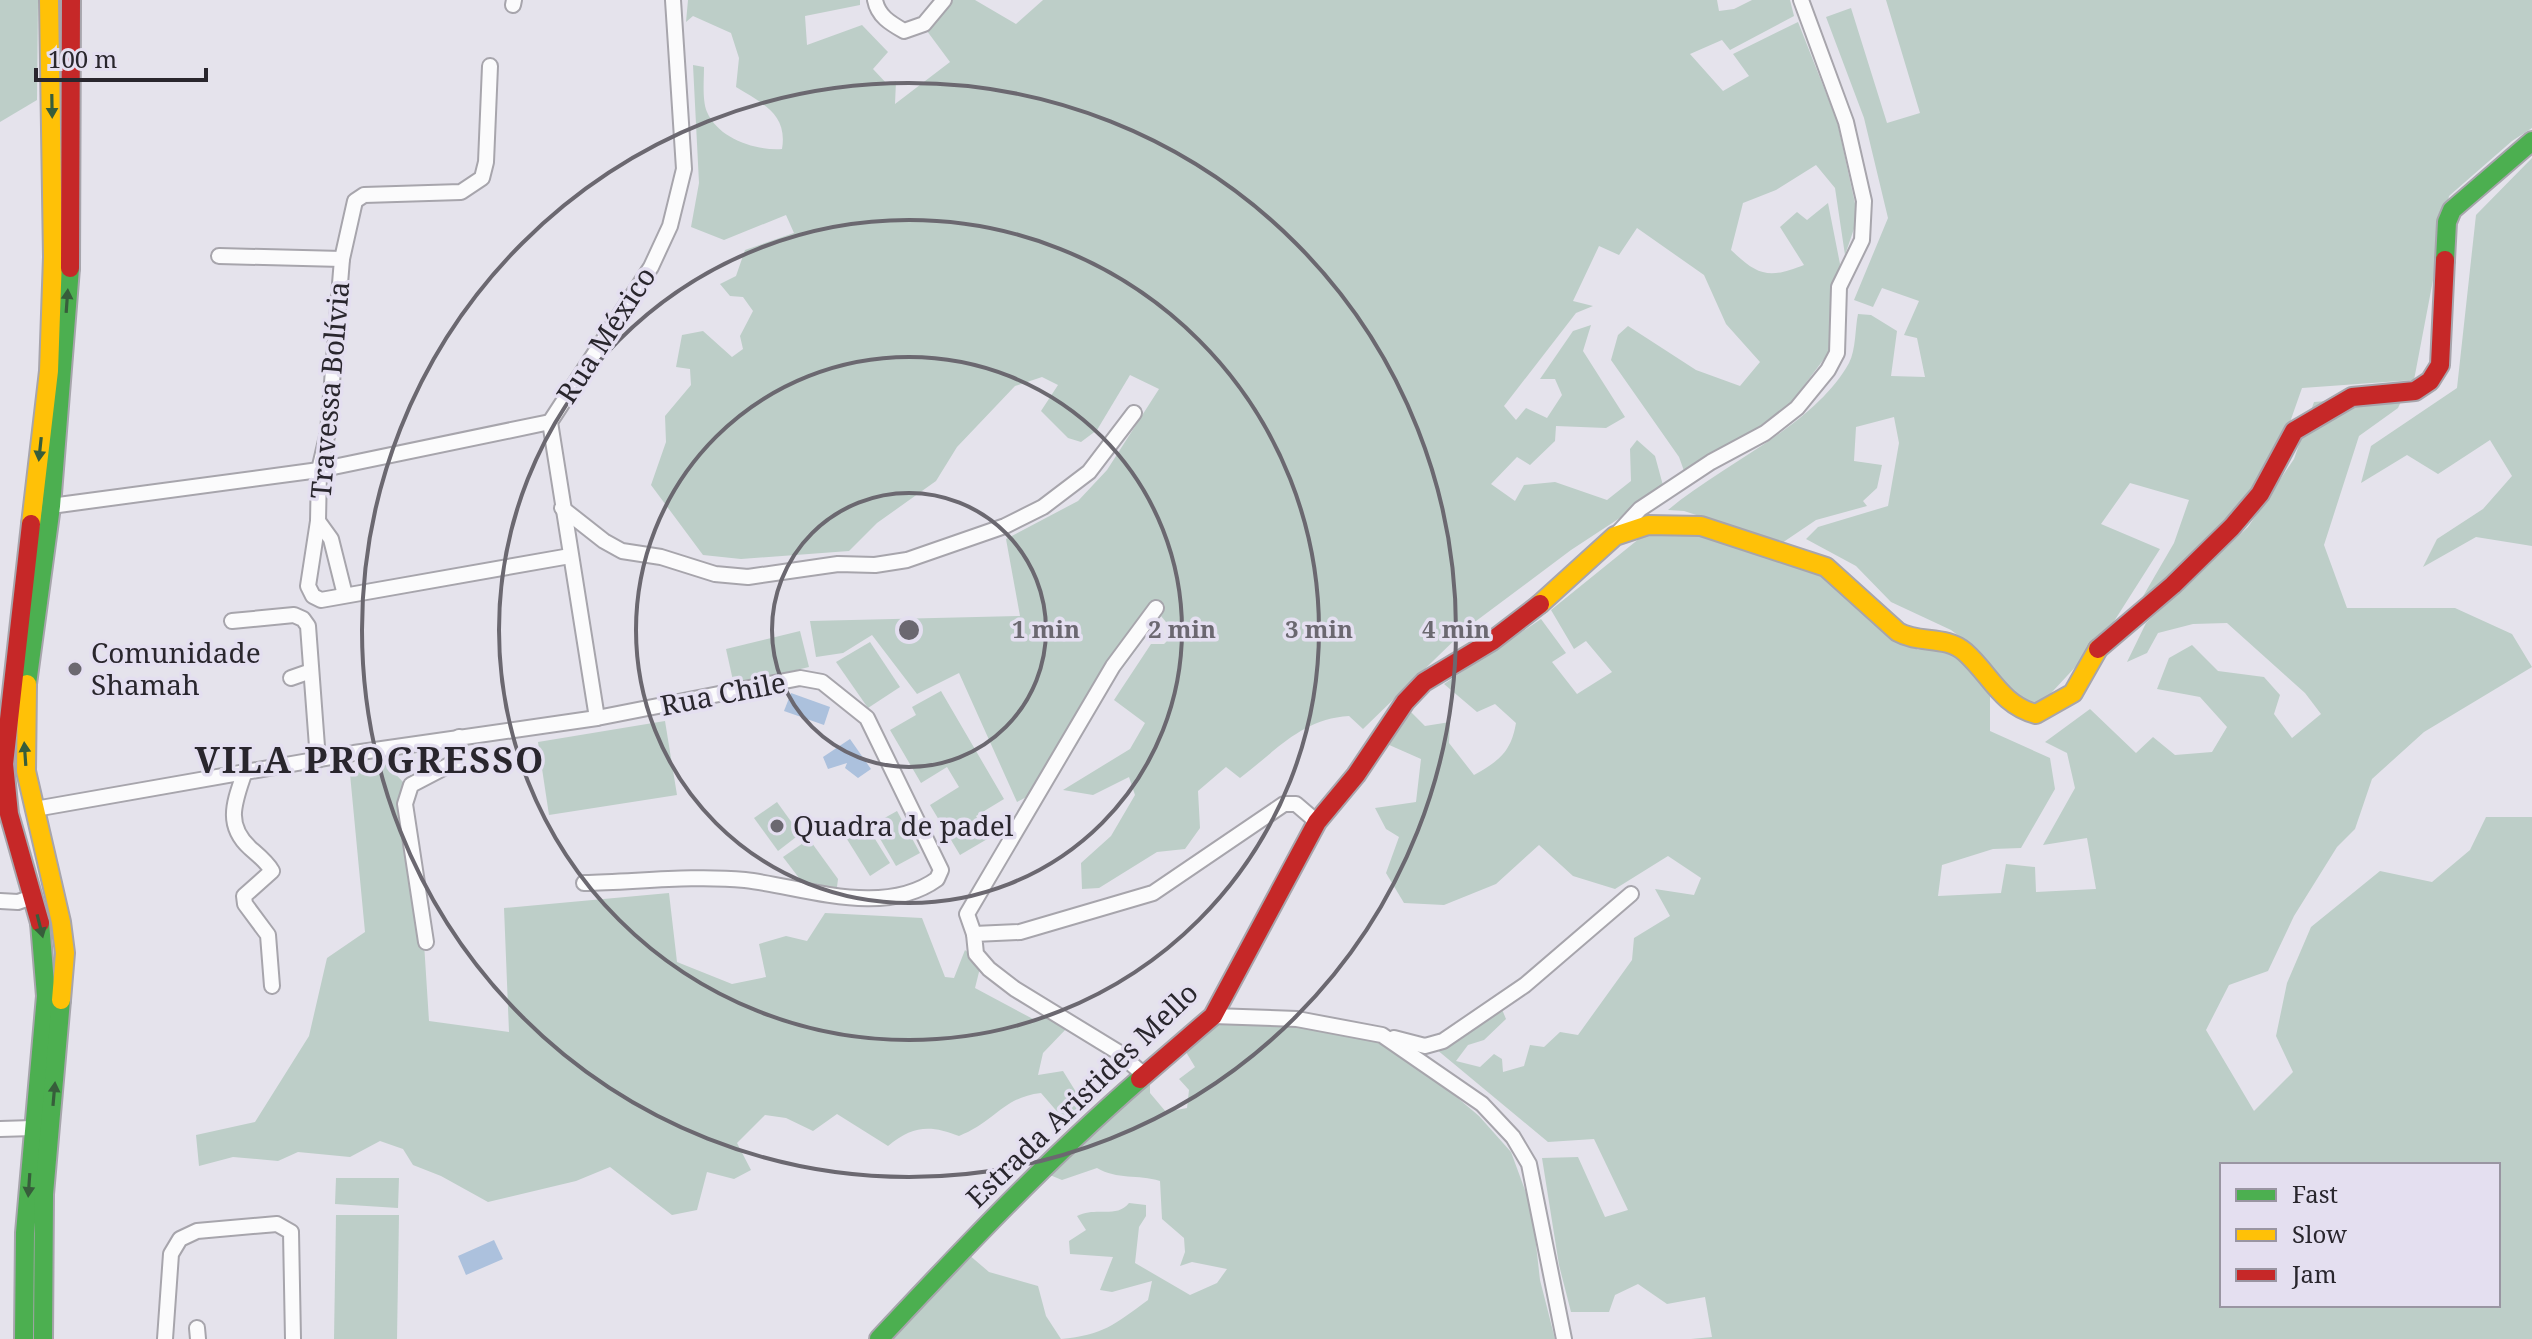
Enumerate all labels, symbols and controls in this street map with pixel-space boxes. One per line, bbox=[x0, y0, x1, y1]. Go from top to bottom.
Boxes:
scale bar bbox=[36, 32, 206, 82]
text: 100 m bbox=[48, 42, 117, 75]
one-way arrow bbox=[46, 94, 58, 119]
street label: Rua México bbox=[547, 259, 663, 410]
street label: Travessa Bolívia bbox=[301, 280, 357, 500]
one-way arrow bbox=[61, 288, 74, 313]
one-way arrow bbox=[33, 437, 46, 462]
text: 1 min bbox=[1012, 612, 1080, 645]
text: 2 min bbox=[1148, 612, 1216, 645]
text: 3 min bbox=[1285, 612, 1353, 645]
text: 4 min bbox=[1422, 612, 1490, 645]
centre of rings bbox=[895, 616, 923, 644]
place label: Comunidade Shamah bbox=[91, 633, 261, 703]
marker: Comunidade Shamah bbox=[66, 660, 84, 678]
street label: Rua Chile bbox=[657, 662, 789, 724]
district label: VILA PROGRESSO bbox=[195, 735, 545, 784]
one-way arrow bbox=[18, 741, 31, 766]
place label: Quadra de padel bbox=[793, 806, 1014, 844]
marker: Quadra de padel bbox=[768, 817, 786, 835]
one-way arrow bbox=[35, 914, 47, 939]
street label: Estrada Aristides Mello bbox=[957, 973, 1206, 1215]
one-way arrow bbox=[48, 1081, 61, 1106]
legend bbox=[2220, 1163, 2500, 1307]
one-way arrow bbox=[22, 1173, 35, 1198]
text: Fast bbox=[2292, 1177, 2338, 1210]
text: Slow bbox=[2292, 1217, 2347, 1250]
text: Jam bbox=[2291, 1257, 2337, 1290]

